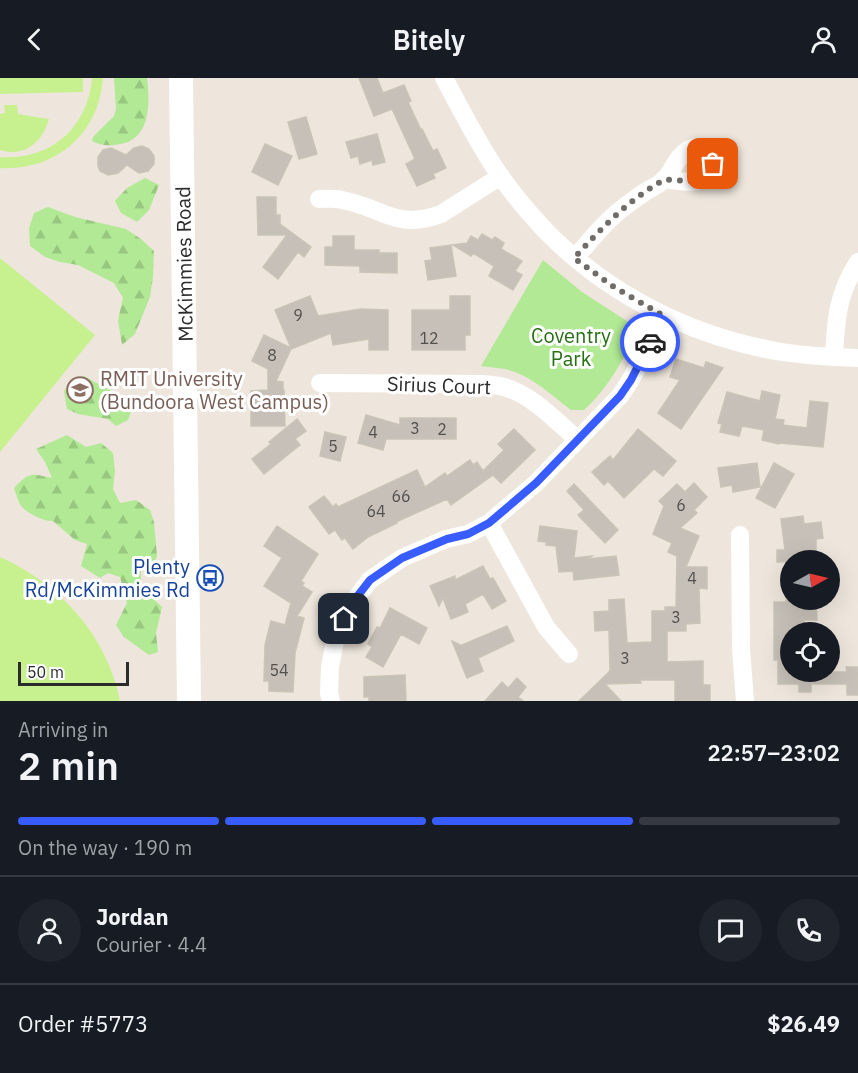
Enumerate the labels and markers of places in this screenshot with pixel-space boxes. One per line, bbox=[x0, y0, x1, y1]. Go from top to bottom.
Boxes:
pin bbox=[687, 138, 738, 189]
place label: RMIT University (Bundoora West Campus) bbox=[100, 365, 329, 415]
school or university icon: RMIT University (Bundoora West Campus) bbox=[65, 375, 95, 405]
place label: Plenty Rd/McKimmies Rd bbox=[25, 553, 190, 603]
bus stop icon: Plenty Rd/McKimmies Rd bbox=[195, 563, 225, 593]
pin bbox=[318, 593, 369, 644]

